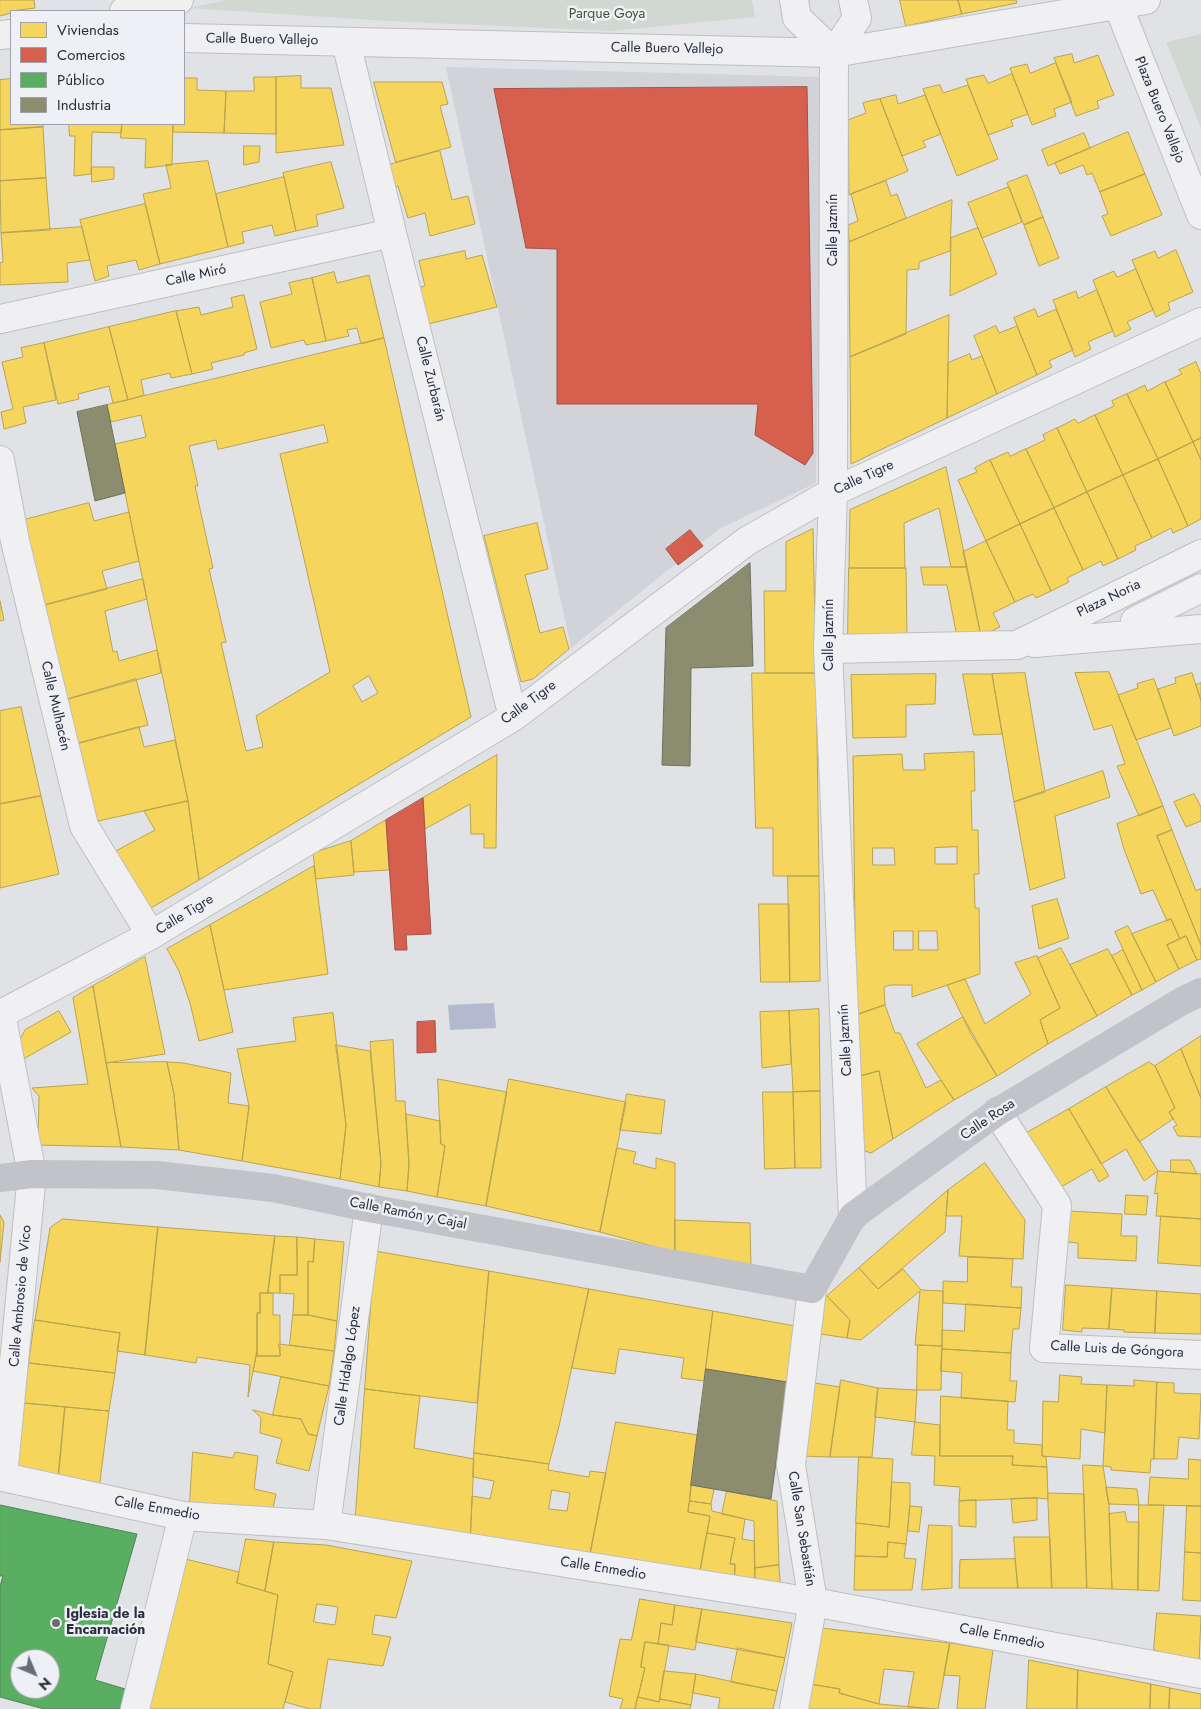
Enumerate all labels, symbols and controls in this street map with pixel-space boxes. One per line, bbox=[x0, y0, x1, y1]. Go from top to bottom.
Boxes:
park label: Parque Goya bbox=[569, 7, 645, 23]
legend bbox=[10, 10, 185, 125]
text: Viviendas bbox=[57, 19, 119, 41]
street label: Calle Buero Vallejo bbox=[206, 31, 318, 49]
street label: Calle Buero Vallejo bbox=[611, 40, 723, 58]
text: Comercios bbox=[57, 44, 125, 66]
street label: Plaza Buero Vallejo bbox=[1130, 54, 1188, 166]
text: Público bbox=[57, 69, 104, 91]
text: Industria bbox=[57, 94, 111, 116]
street label: Calle Jazmín bbox=[826, 194, 842, 266]
street label: Calle Miró bbox=[164, 261, 228, 291]
street label: Calle Zurbarán bbox=[411, 335, 449, 423]
street label: Calle Tigre bbox=[831, 457, 897, 499]
street label: Plaza Noria bbox=[1074, 576, 1144, 622]
street label: Calle Jazmín bbox=[822, 599, 838, 671]
street label: Calle Mulhacén bbox=[37, 660, 73, 752]
street label: Calle Tigre bbox=[498, 677, 560, 729]
street label: Calle Tigre bbox=[153, 891, 217, 939]
street label: Calle Jazmín bbox=[836, 1003, 856, 1077]
street label: Calle Rosa bbox=[958, 1096, 1018, 1144]
street label: Calle Ramón y Cajal bbox=[348, 1194, 468, 1234]
street label: Calle Ambrosio de Vico bbox=[6, 1224, 36, 1368]
street label: Calle Hidalgo López bbox=[331, 1305, 365, 1427]
street label: Calle Luis de Góngora bbox=[1050, 1338, 1184, 1362]
street label: Calle San Sebastián bbox=[784, 1470, 818, 1588]
street label: Calle Enmedio bbox=[113, 1493, 201, 1525]
street label: Calle Enmedio bbox=[559, 1554, 647, 1584]
place label: Iglesia de la Encarnación bbox=[66, 1607, 145, 1640]
marker: Iglesia de la Encarnación bbox=[50, 1617, 62, 1629]
street label: Calle Enmedio bbox=[958, 1620, 1046, 1654]
north arrow bbox=[10, 1649, 60, 1699]
text: N bbox=[34, 1673, 56, 1695]

